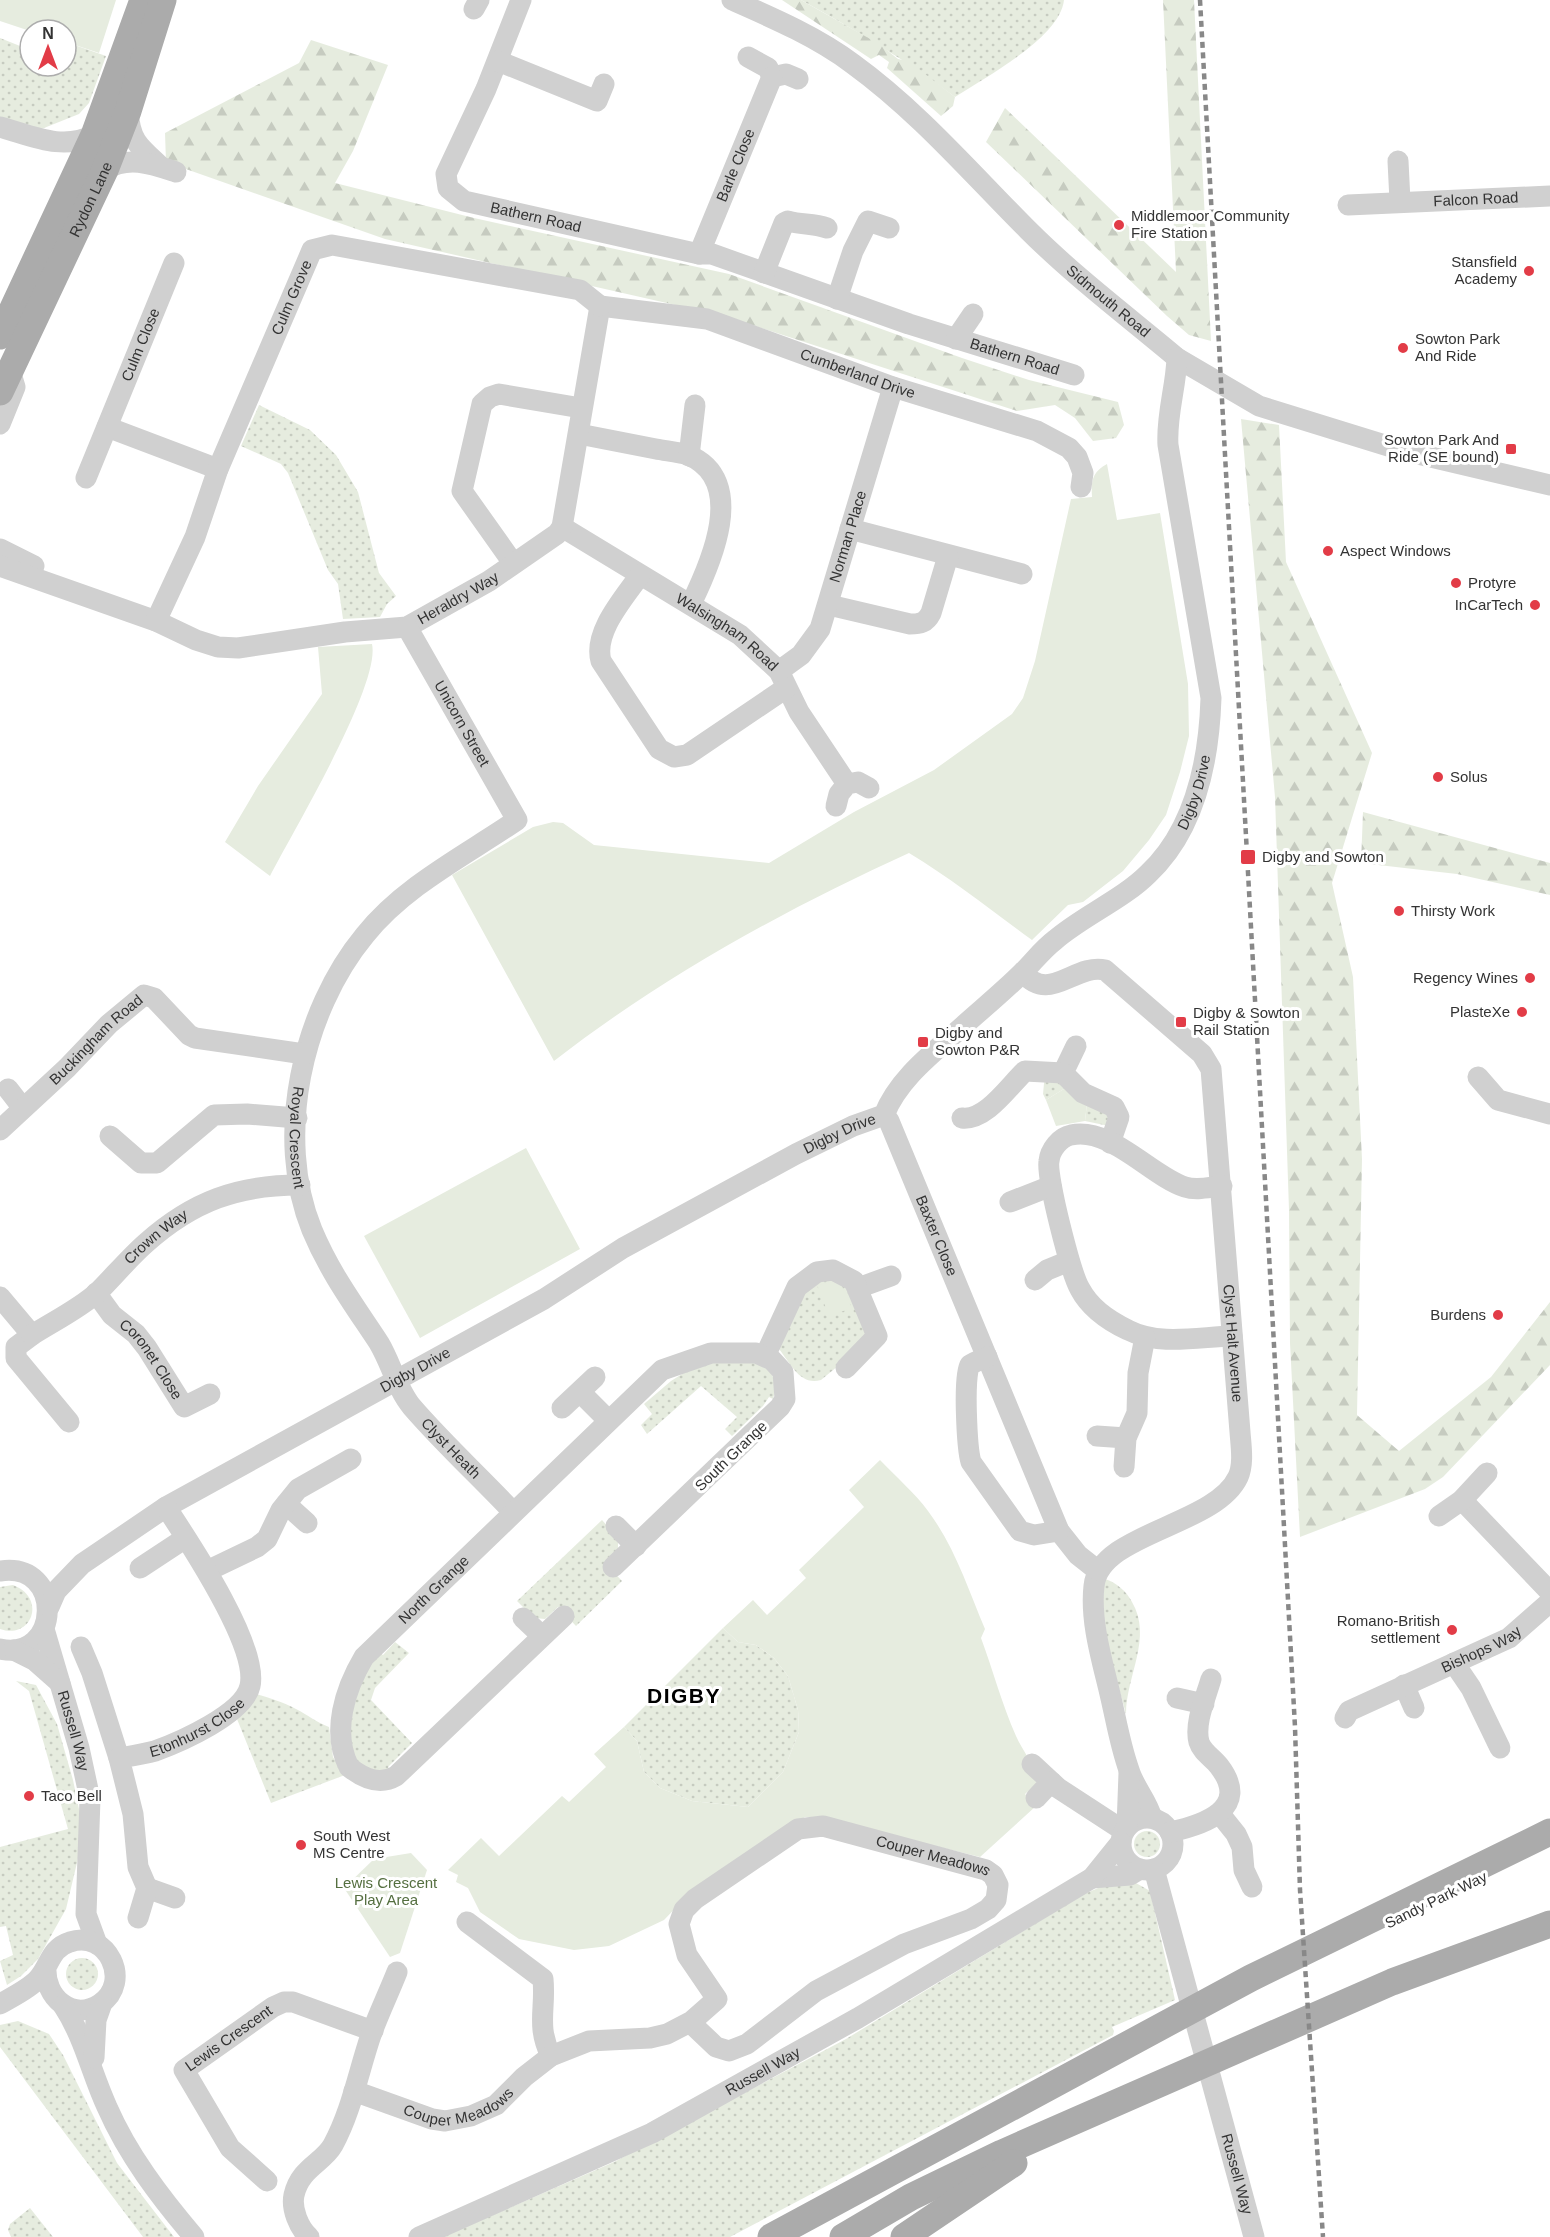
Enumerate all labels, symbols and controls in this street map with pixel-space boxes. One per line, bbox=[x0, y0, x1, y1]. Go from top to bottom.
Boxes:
north arrow bbox=[18, 18, 78, 78]
text: N bbox=[42, 25, 54, 42]
street label: Barle Close bbox=[712, 126, 758, 204]
street label: Rydon Lane bbox=[66, 159, 115, 239]
street label: Falcon Road bbox=[1433, 188, 1519, 209]
street label: Bathern Road bbox=[489, 198, 583, 235]
place label: Middlemoor Community Fire Station bbox=[1131, 207, 1290, 241]
marker: Middlemoor Community Fire Station bbox=[1112, 218, 1126, 232]
place label: Stansfield Academy bbox=[1451, 253, 1517, 287]
street label: Culm Grove bbox=[268, 257, 315, 337]
street label: Sidmouth Road bbox=[1063, 261, 1154, 340]
marker: Stansfield Academy bbox=[1522, 264, 1536, 278]
street label: Culm Close bbox=[118, 305, 163, 384]
place label: Sowton Park And Ride bbox=[1415, 330, 1501, 364]
street label: Bathern Road bbox=[968, 334, 1062, 378]
marker: Sowton Park And Ride bbox=[1396, 341, 1410, 355]
street label: Cumberland Drive bbox=[798, 345, 917, 401]
place label: Sowton Park And Ride (SE bound) bbox=[1384, 431, 1499, 465]
marker: Sowton Park And Ride (SE bound) bbox=[1504, 442, 1518, 456]
street label: Norman Place bbox=[826, 488, 869, 584]
place label: Aspect Windows bbox=[1340, 542, 1451, 559]
marker: Aspect Windows bbox=[1321, 544, 1335, 558]
street label: Heraldry Way bbox=[414, 568, 502, 627]
place label: Protyre bbox=[1468, 574, 1516, 591]
marker: Protyre bbox=[1449, 576, 1463, 590]
street label: Walsingham Road bbox=[673, 589, 782, 674]
place label: InCarTech bbox=[1455, 596, 1523, 613]
marker: InCarTech bbox=[1528, 598, 1542, 612]
street label: Unicorn Street bbox=[431, 677, 494, 770]
street label: Digby Drive bbox=[1174, 754, 1213, 832]
place label: Solus bbox=[1450, 768, 1488, 785]
marker: Solus bbox=[1431, 770, 1445, 784]
marker: Digby and Sowton bbox=[1239, 848, 1257, 866]
place label: Digby and Sowton bbox=[1262, 848, 1384, 865]
place label: Thirsty Work bbox=[1411, 902, 1495, 919]
marker: Thirsty Work bbox=[1392, 904, 1406, 918]
place label: Regency Wines bbox=[1413, 969, 1518, 986]
marker: Regency Wines bbox=[1523, 971, 1537, 985]
street label: Buckingham Road bbox=[46, 991, 146, 1088]
place label: PlasteXe bbox=[1450, 1003, 1510, 1020]
place label: Digby & Sowton Rail Station bbox=[1193, 1004, 1300, 1038]
marker: PlasteXe bbox=[1515, 1005, 1529, 1019]
marker: Digby & Sowton Rail Station bbox=[1174, 1015, 1188, 1029]
place label: Digby and Sowton P&R bbox=[935, 1024, 1020, 1058]
marker: Digby and Sowton P&R bbox=[916, 1035, 930, 1049]
street label: Royal Crescent bbox=[287, 1085, 309, 1191]
street label: Digby Drive bbox=[800, 1110, 878, 1157]
street label: Baxter Close bbox=[913, 1193, 961, 1278]
street label: Crown Way bbox=[120, 1205, 191, 1267]
street label: Clyst Halt Avenue bbox=[1220, 1284, 1247, 1403]
place label: Burdens bbox=[1430, 1306, 1486, 1323]
marker: Burdens bbox=[1491, 1308, 1505, 1322]
street label: Coronet Close bbox=[116, 1315, 186, 1403]
street label: Digby Drive bbox=[377, 1343, 453, 1396]
street label: Clyst Heath bbox=[418, 1414, 484, 1482]
street label: South Grange bbox=[691, 1417, 770, 1494]
street label: North Grange bbox=[395, 1552, 472, 1627]
place label: Romano-British settlement bbox=[1337, 1612, 1441, 1646]
street label: Bishops Way bbox=[1438, 1622, 1525, 1676]
marker: Romano-British settlement bbox=[1445, 1623, 1459, 1637]
district label: DIGBY bbox=[647, 1684, 721, 1707]
street label: Russell Way bbox=[55, 1688, 93, 1773]
street label: Etonhurst Close bbox=[148, 1694, 248, 1760]
place label: Taco Bell bbox=[41, 1787, 102, 1804]
marker: Taco Bell bbox=[22, 1789, 36, 1803]
place label: South West MS Centre bbox=[313, 1827, 391, 1861]
street label: Couper Meadows bbox=[874, 1832, 995, 1879]
marker: South West MS Centre bbox=[294, 1838, 308, 1852]
street label: Sandy Park Way bbox=[1382, 1867, 1490, 1932]
park label: Lewis Crescent Play Area bbox=[335, 1874, 438, 1908]
street label: Lewis Crescent bbox=[182, 2001, 276, 2074]
street label: Russell Way bbox=[722, 2043, 803, 2098]
street label: Couper Meadows bbox=[401, 2084, 516, 2129]
street label: Russell Way bbox=[1218, 2132, 1257, 2216]

